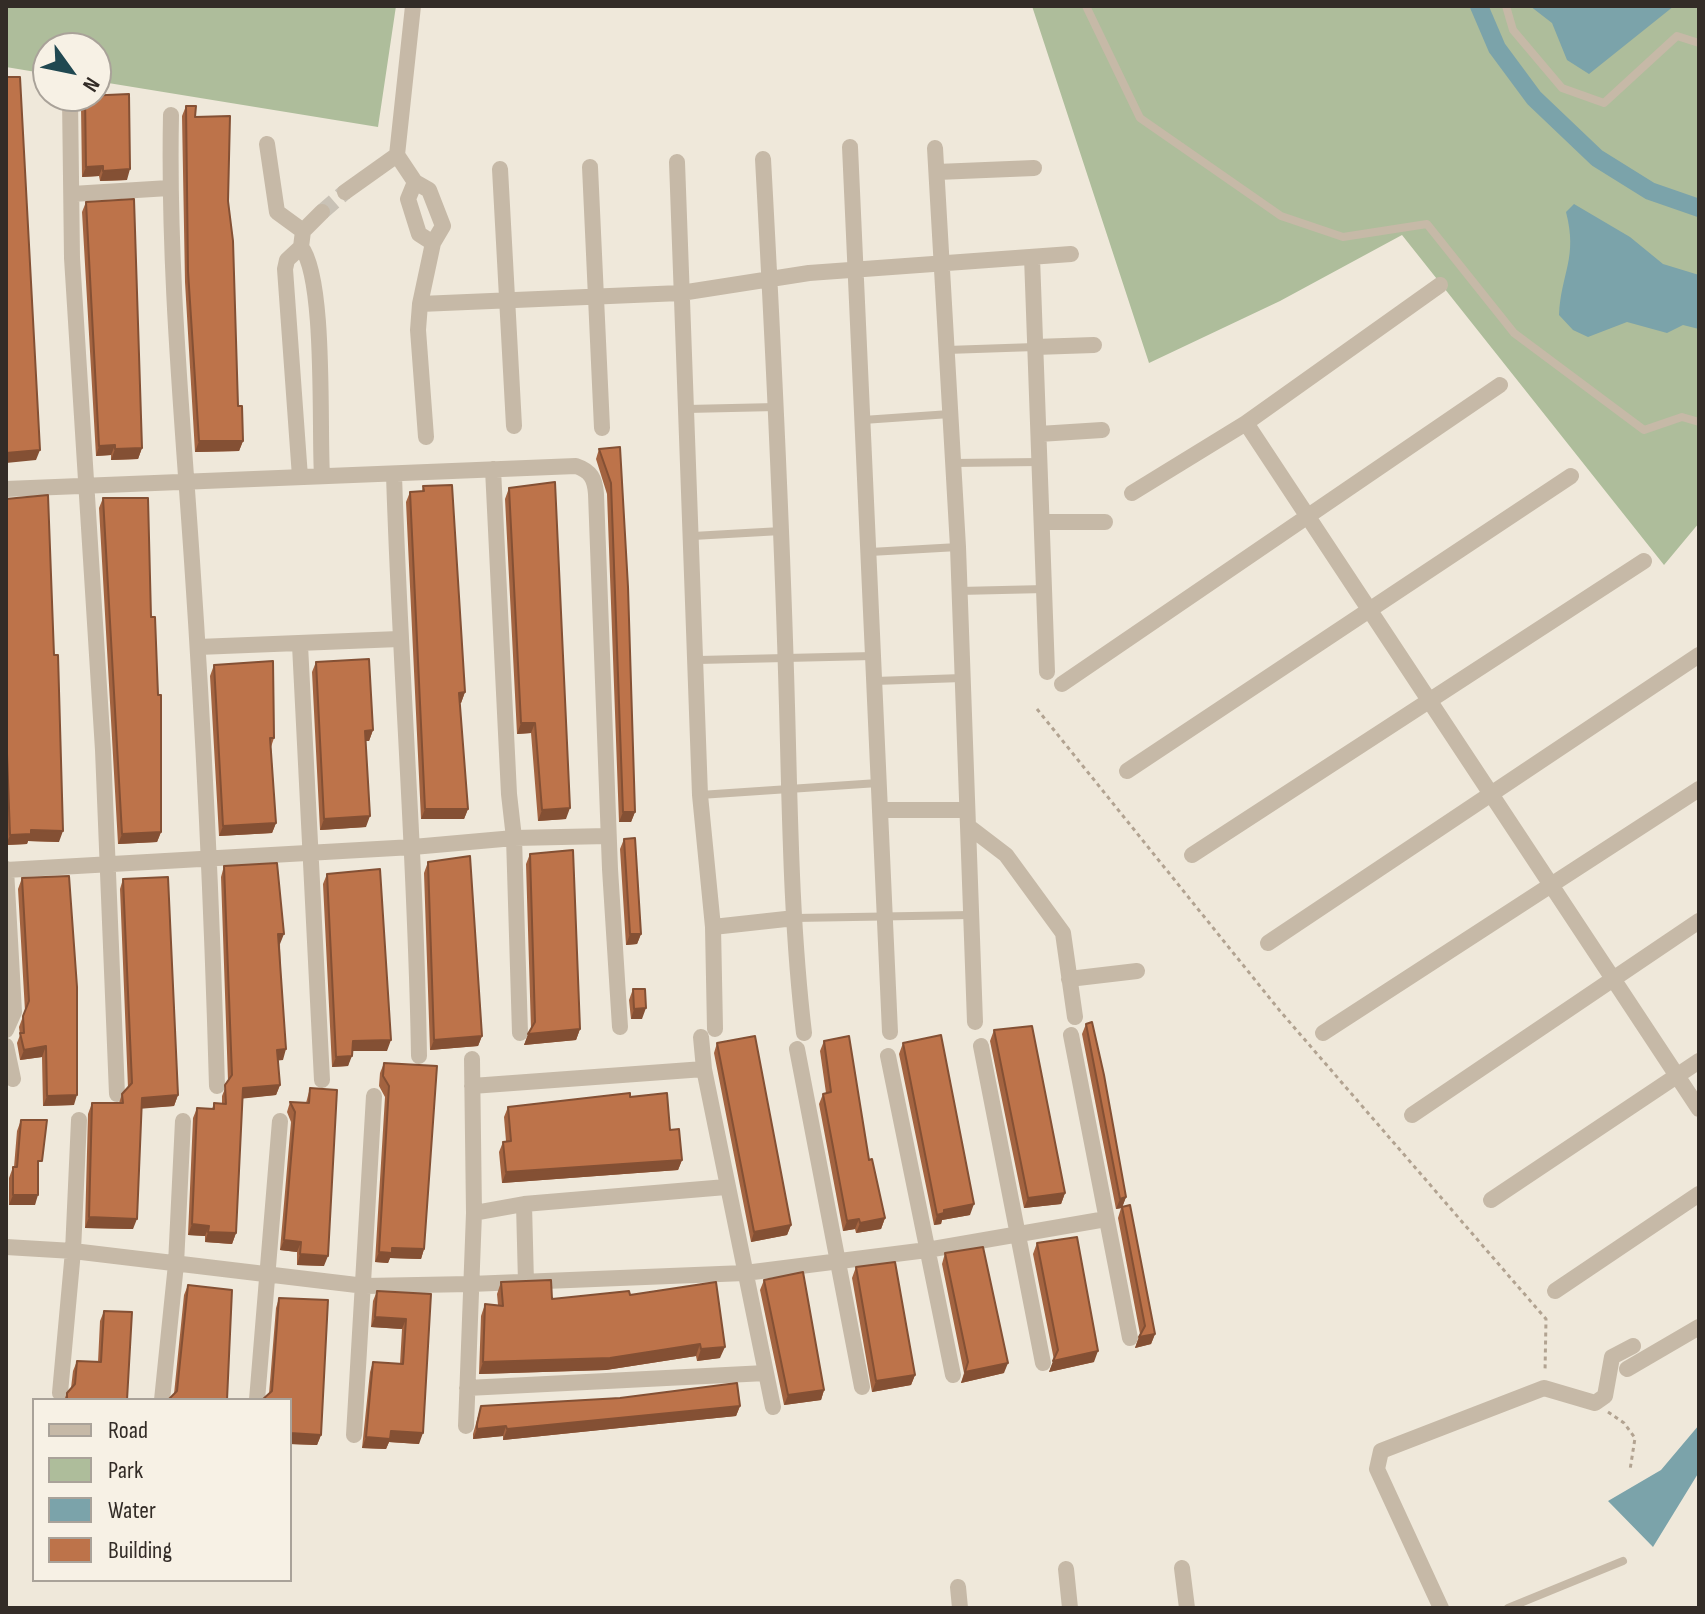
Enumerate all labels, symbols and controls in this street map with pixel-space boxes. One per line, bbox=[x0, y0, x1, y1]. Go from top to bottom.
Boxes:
north arrow bbox=[32, 32, 112, 112]
text: N bbox=[76, 72, 105, 97]
legend bbox=[32, 1398, 292, 1582]
text: Road bbox=[108, 1416, 148, 1445]
text: Park bbox=[108, 1456, 143, 1485]
text: Water bbox=[108, 1496, 156, 1525]
text: Building bbox=[108, 1536, 172, 1565]

